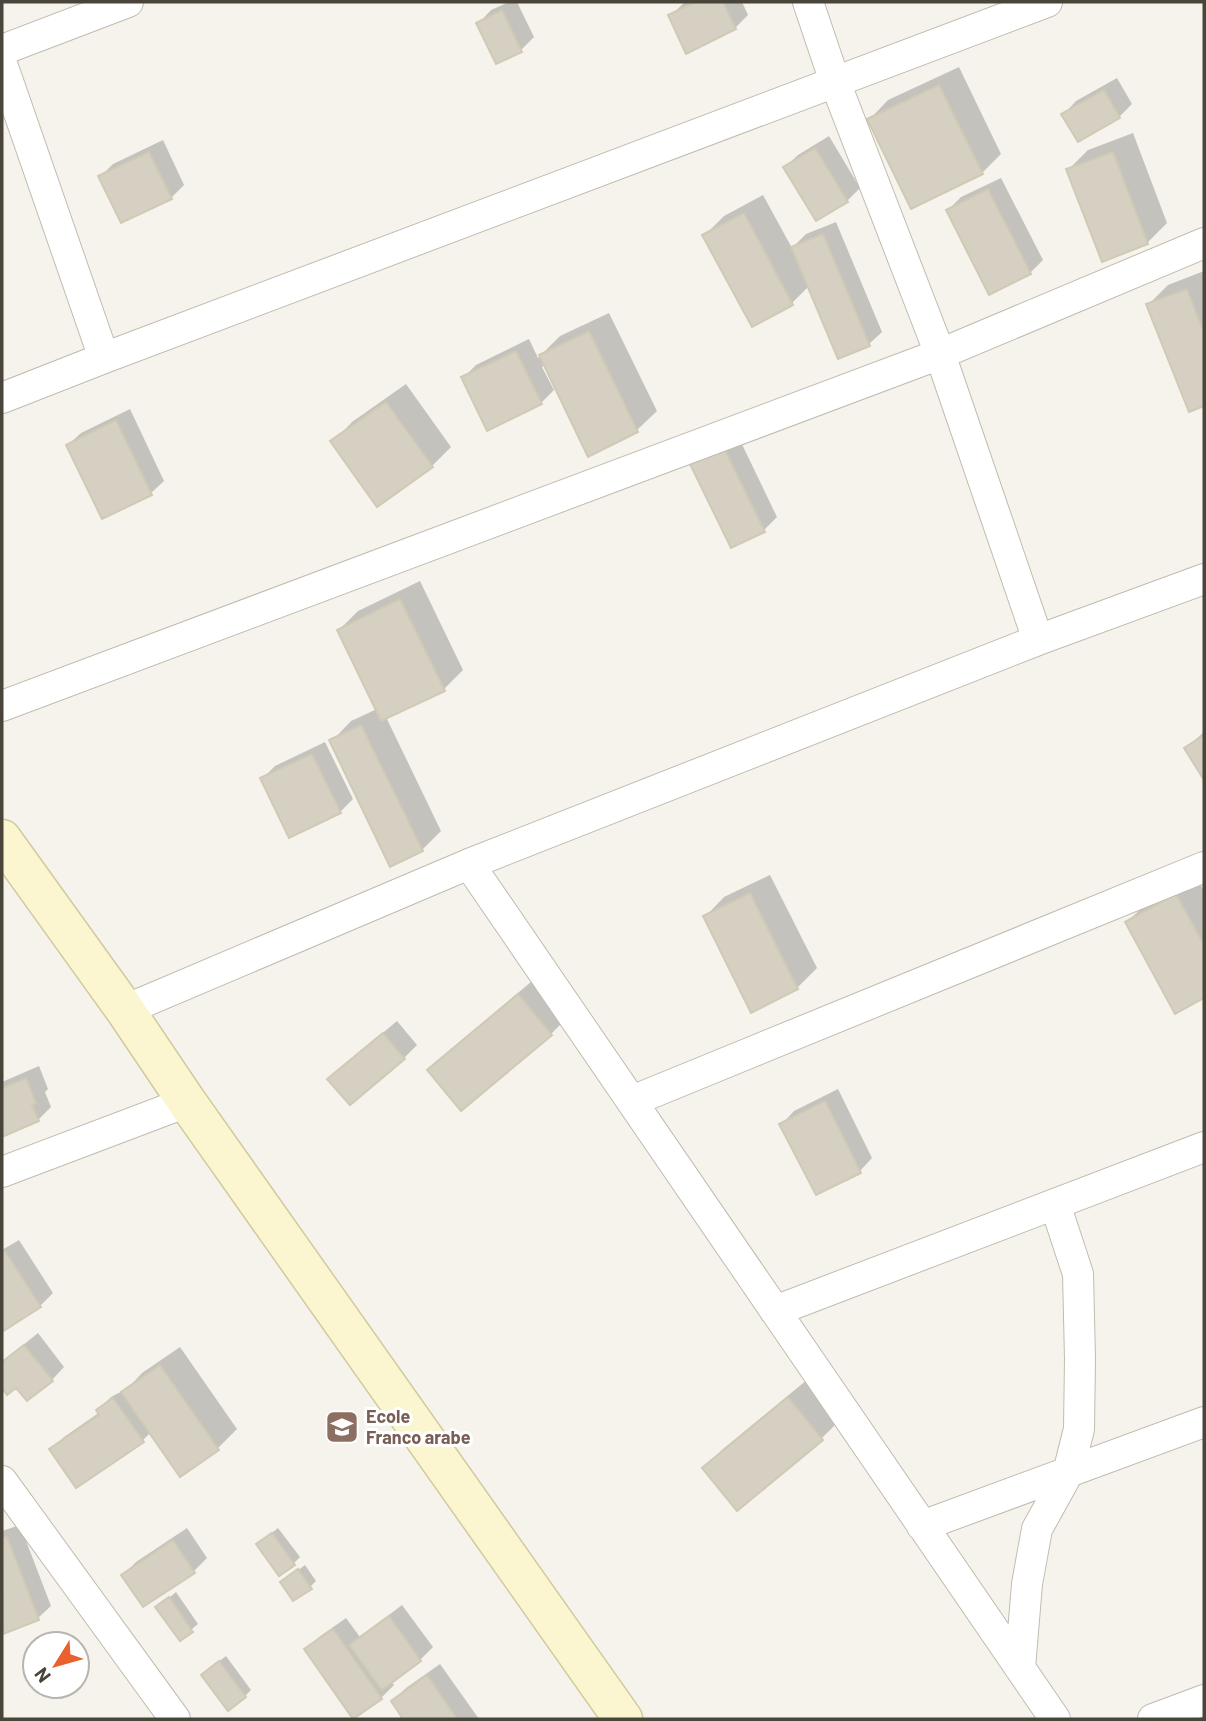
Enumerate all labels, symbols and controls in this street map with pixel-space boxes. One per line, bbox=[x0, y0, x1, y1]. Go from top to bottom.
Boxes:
place label: Ecole Franco arabe bbox=[366, 1405, 471, 1448]
school or university icon: Ecole Franco arabe bbox=[323, 1408, 361, 1446]
north arrow bbox=[21, 1630, 91, 1700]
text: N bbox=[29, 1664, 55, 1688]

